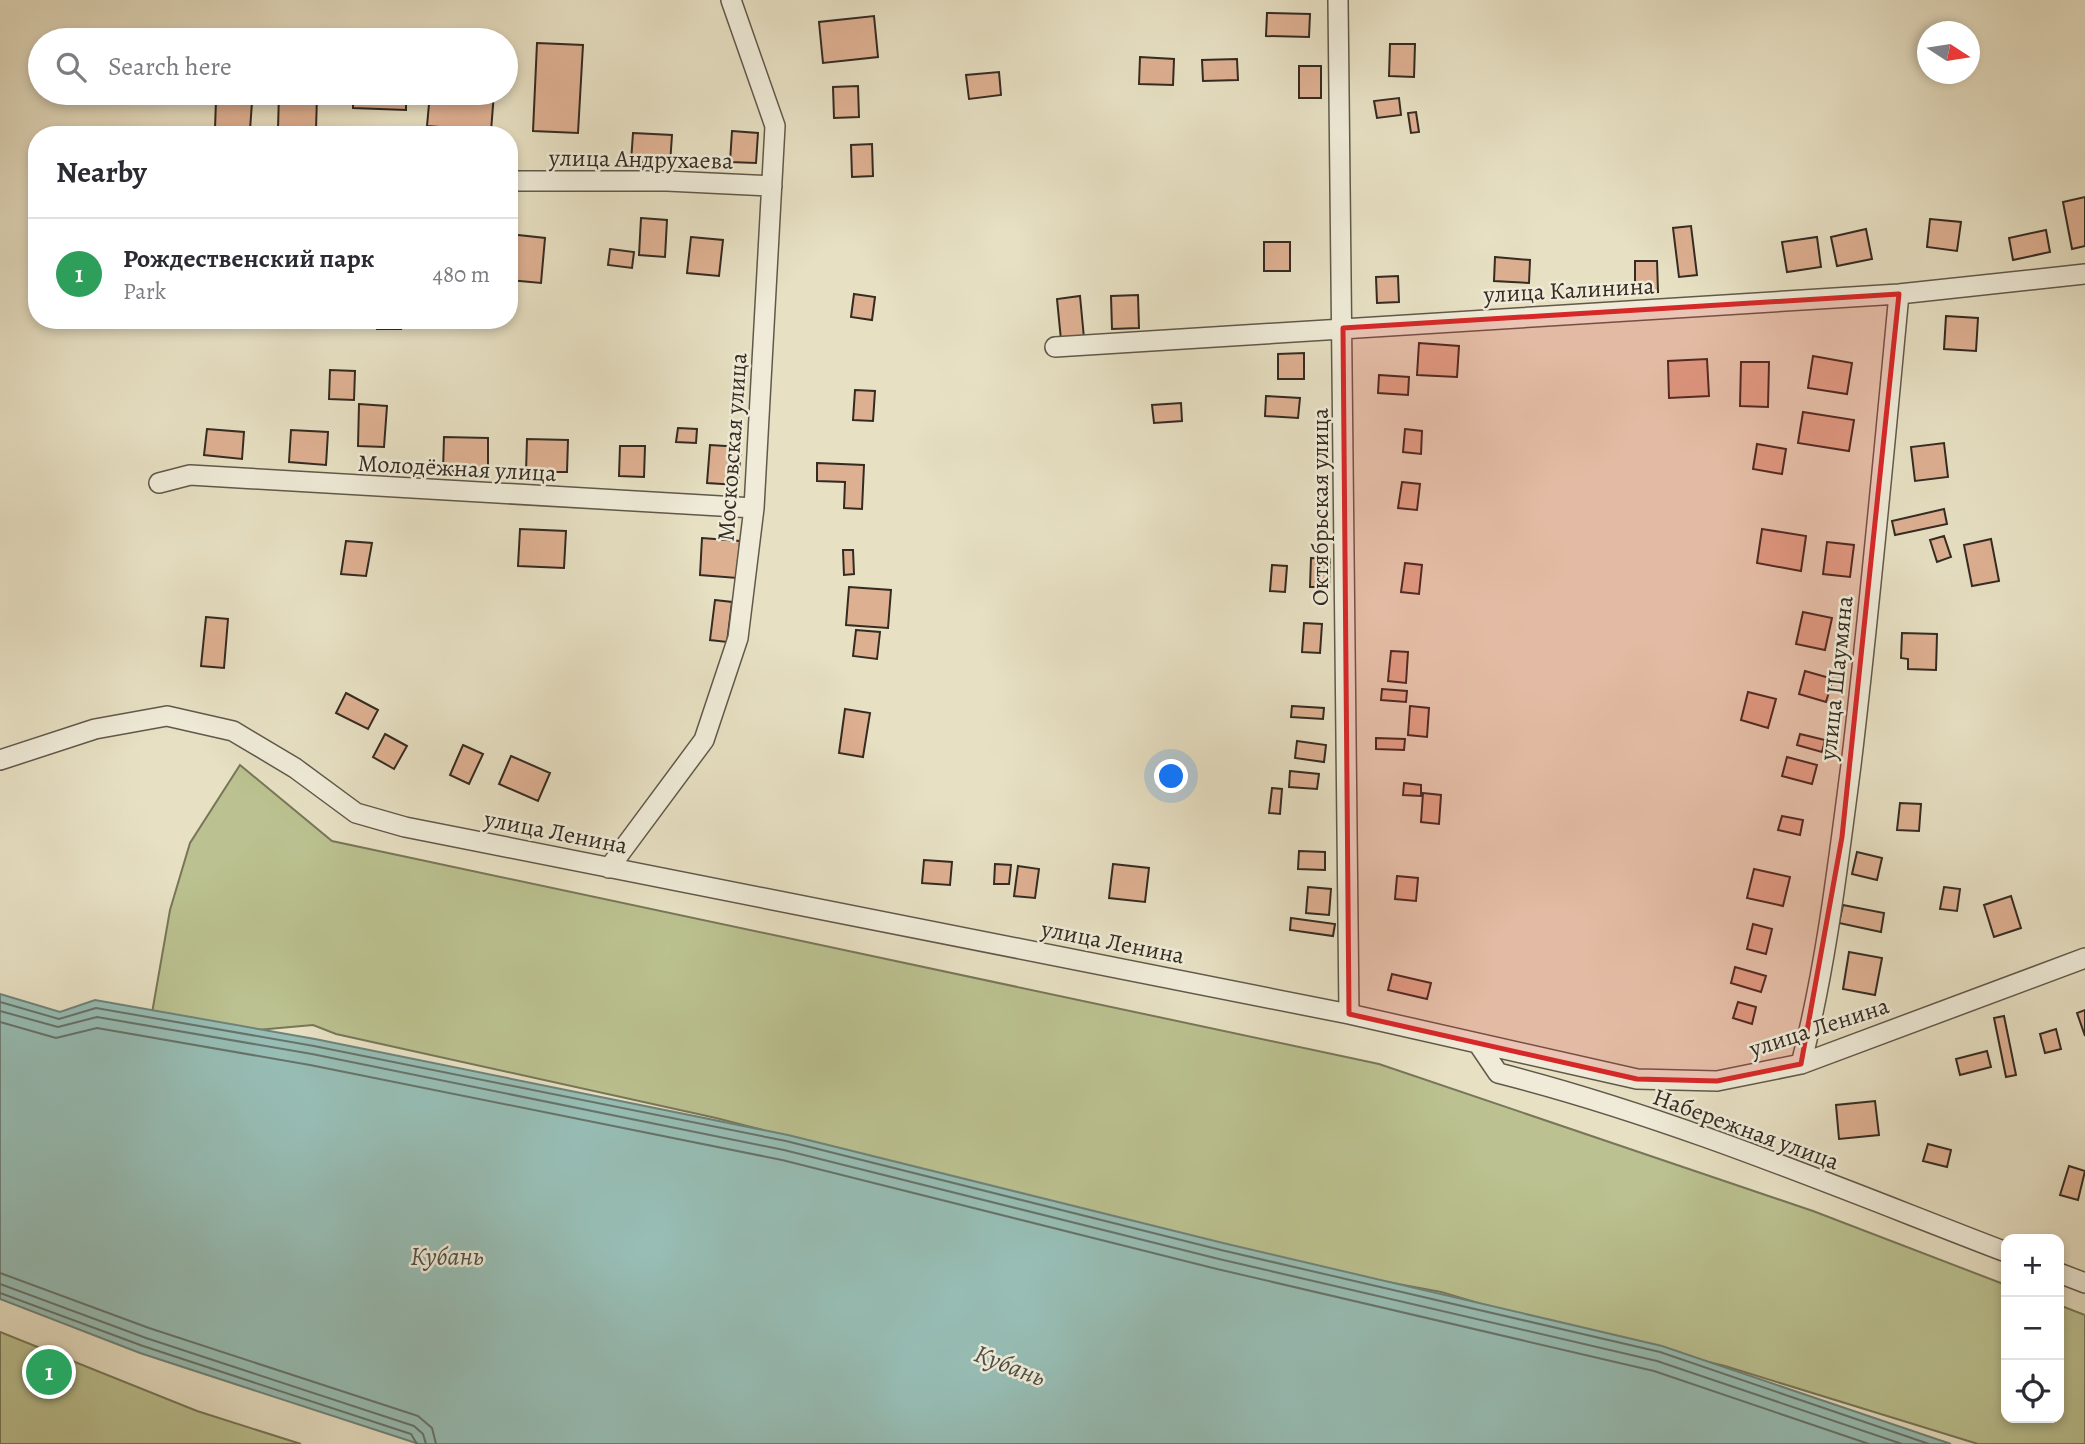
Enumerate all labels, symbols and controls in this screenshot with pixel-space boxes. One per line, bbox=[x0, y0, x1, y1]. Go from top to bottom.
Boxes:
north arrow bbox=[1917, 21, 1980, 84]
search box bbox=[28, 28, 518, 105]
icon: search bbox=[52, 48, 90, 86]
text: Search here bbox=[108, 49, 232, 84]
street label: улица Андрухаева bbox=[548, 141, 733, 177]
text: Nearby bbox=[56, 152, 147, 192]
text: Рождественский парк bbox=[123, 241, 375, 276]
text: 1 bbox=[75, 259, 83, 290]
text: 480 m bbox=[432, 259, 490, 290]
street label: улица Калинина bbox=[1482, 270, 1655, 311]
text: Park bbox=[123, 276, 166, 307]
street label: Московская улица bbox=[709, 352, 755, 542]
street label: Октябрьская улица bbox=[1304, 408, 1336, 606]
street label: Молодёжная улица bbox=[357, 447, 557, 489]
street label: улица Шаумяна bbox=[1811, 594, 1861, 763]
your location bbox=[1154, 759, 1188, 793]
street label: улица Ленина bbox=[481, 802, 630, 862]
street label: улица Ленина bbox=[1038, 912, 1187, 972]
street label: улица Ленина bbox=[1744, 989, 1893, 1065]
street label: Набережная улица bbox=[1648, 1080, 1844, 1178]
map controls bbox=[2001, 1234, 2064, 1423]
button: + bbox=[2001, 1234, 2064, 1297]
water label: Кубань bbox=[410, 1239, 484, 1274]
button: − bbox=[2001, 1297, 2064, 1360]
water label: Кубань bbox=[969, 1336, 1050, 1395]
pin: 1 bbox=[26, 1346, 72, 1398]
button: locate bbox=[2001, 1360, 2064, 1423]

